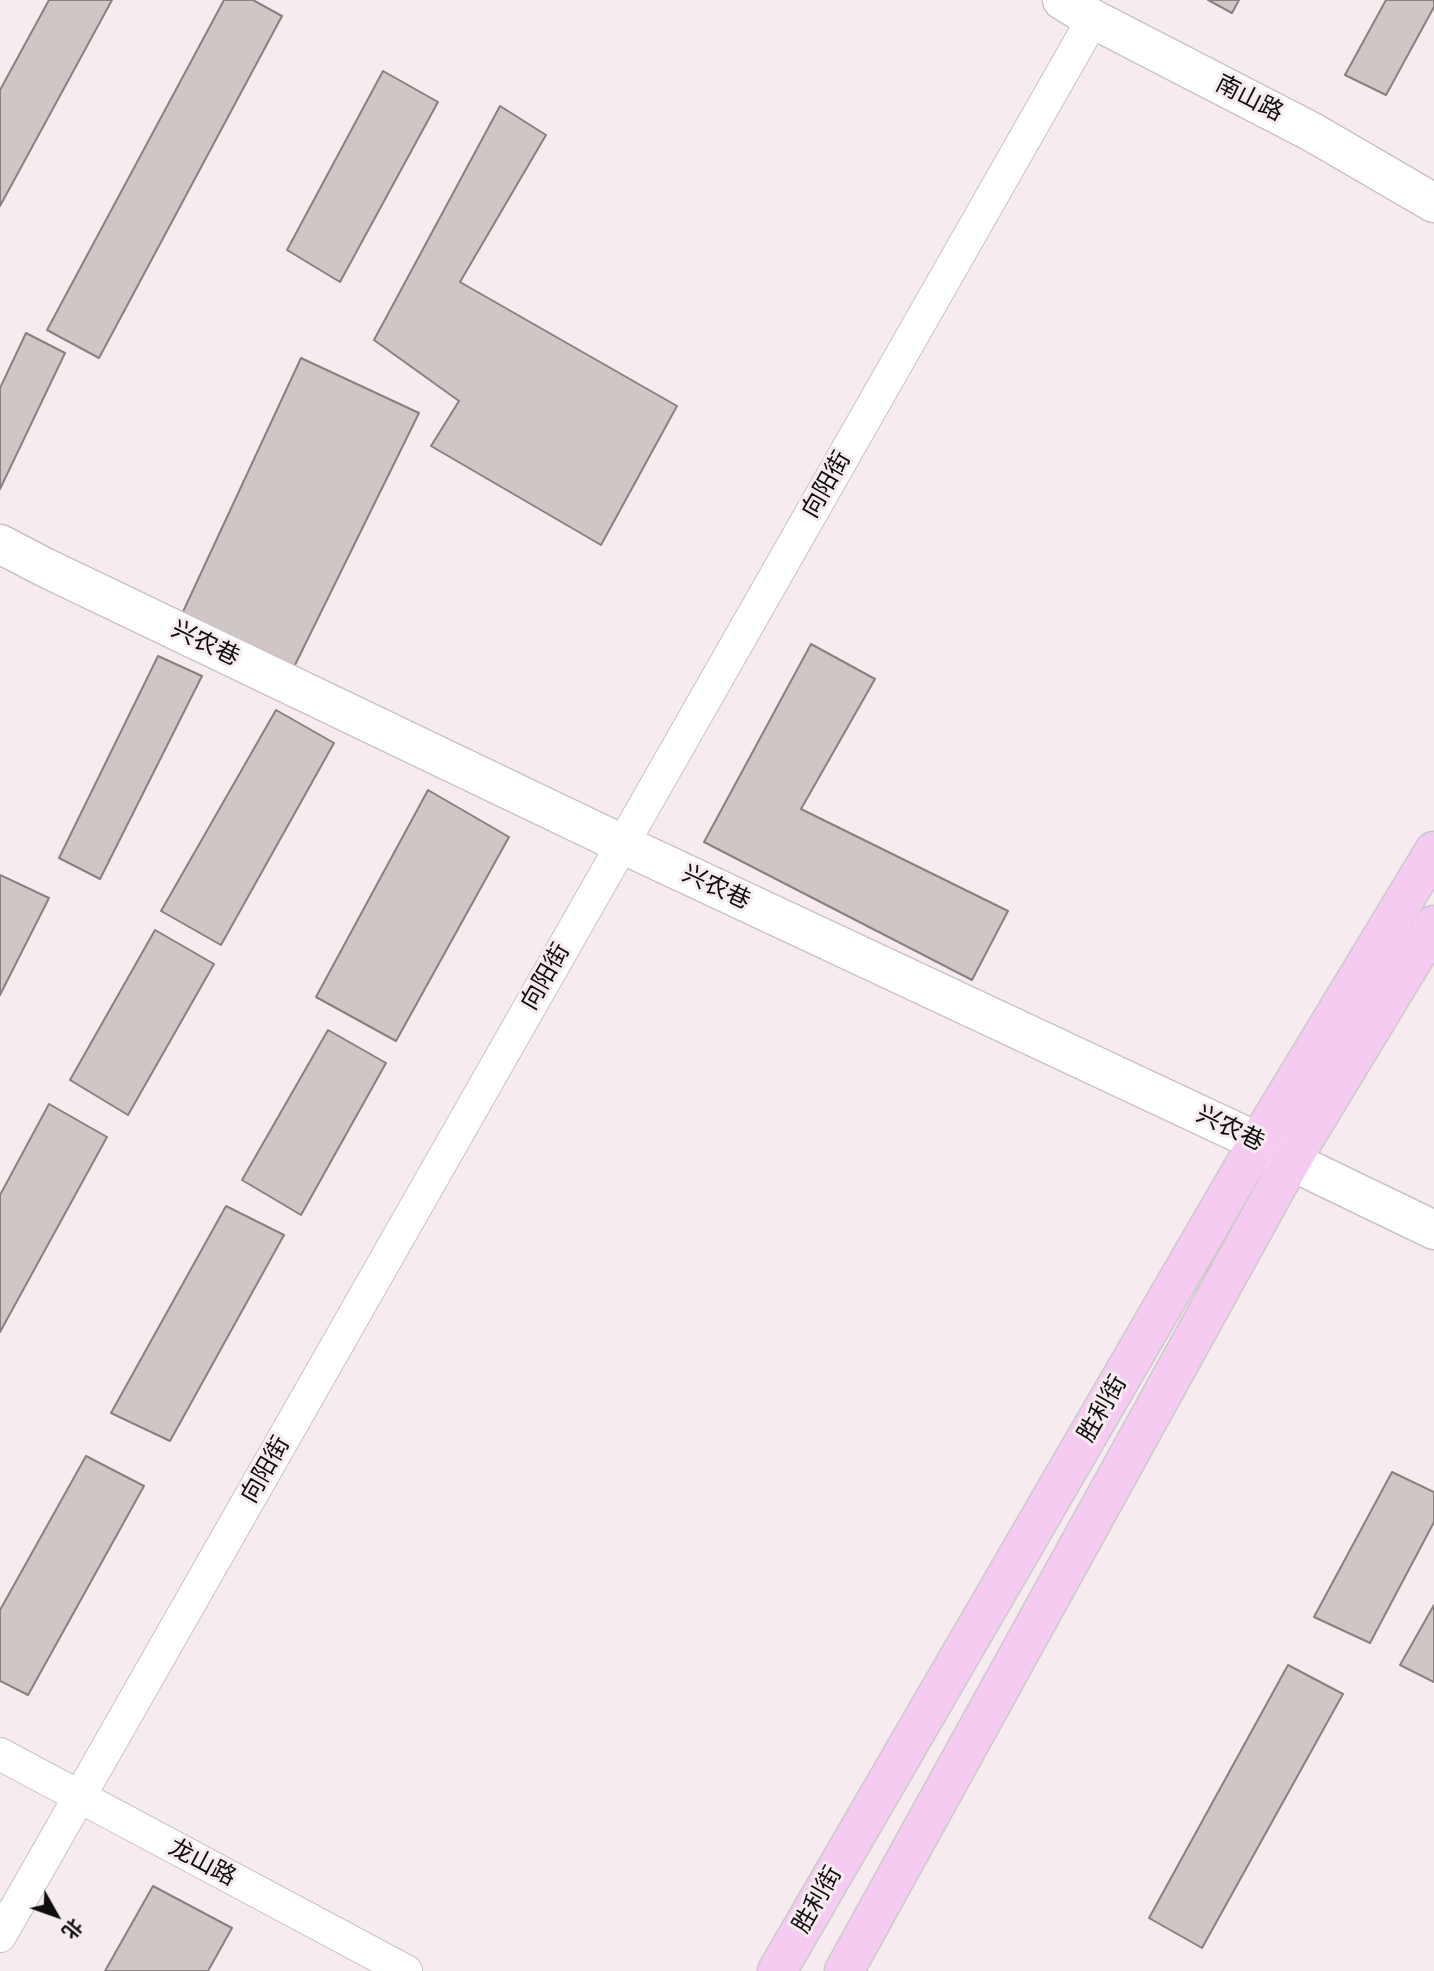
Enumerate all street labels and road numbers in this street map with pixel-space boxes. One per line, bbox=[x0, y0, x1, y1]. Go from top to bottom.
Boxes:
street label: 南山路 bbox=[1210, 70, 1288, 128]
street label: 向阳街 bbox=[797, 447, 857, 523]
street label: 兴农巷 bbox=[166, 615, 244, 673]
street label: 兴农巷 bbox=[677, 860, 755, 916]
street label: 向阳街 bbox=[516, 939, 576, 1015]
street label: 兴农巷 bbox=[1191, 1100, 1269, 1158]
street label: 胜利街 bbox=[1073, 1371, 1133, 1447]
street label: 向阳街 bbox=[236, 1432, 296, 1508]
street label: 龙山路 bbox=[163, 1833, 241, 1893]
street label: 胜利街 bbox=[788, 1862, 848, 1938]

